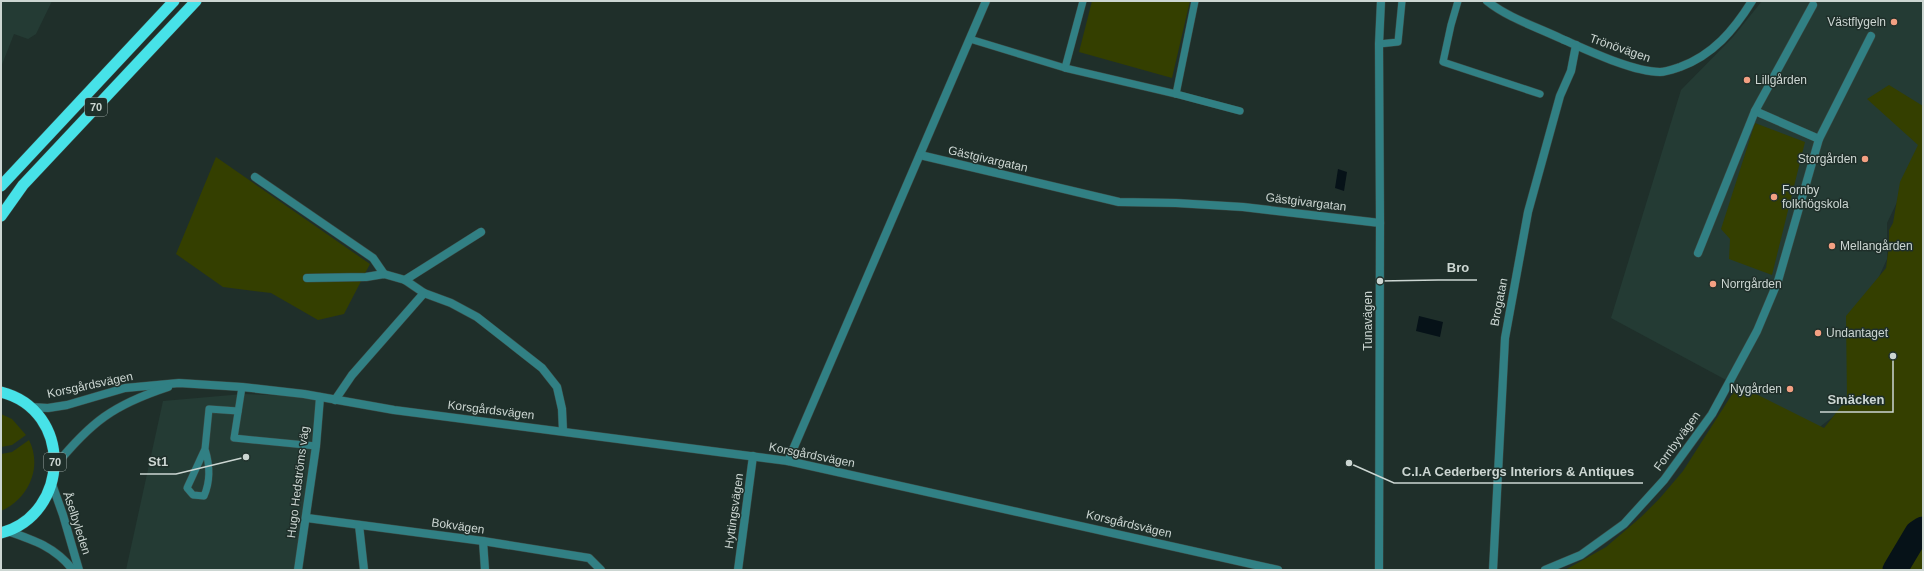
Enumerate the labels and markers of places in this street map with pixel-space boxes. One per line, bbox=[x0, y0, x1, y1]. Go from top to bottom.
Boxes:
place label: Västflygeln bbox=[1827, 15, 1886, 29]
marker: Västflygeln bbox=[1889, 17, 1899, 27]
place label: Lillgården bbox=[1755, 73, 1807, 87]
marker: Lillgården bbox=[1742, 75, 1752, 85]
place label: Storgården bbox=[1798, 152, 1857, 166]
marker: Storgården bbox=[1860, 154, 1870, 164]
place label: Fornby folkhögskola bbox=[1782, 183, 1849, 211]
marker: Fornby folkhögskola bbox=[1769, 192, 1779, 202]
place label: Mellangården bbox=[1840, 239, 1913, 253]
marker: Mellangården bbox=[1827, 241, 1837, 251]
callout: Bro bbox=[1438, 255, 1477, 280]
place label: Norrgården bbox=[1721, 277, 1782, 291]
marker: Norrgården bbox=[1708, 279, 1718, 289]
place label: Undantaget bbox=[1826, 326, 1889, 340]
marker: Undantaget bbox=[1813, 328, 1823, 338]
place label: Nygården bbox=[1730, 382, 1782, 396]
marker: Nygården bbox=[1785, 384, 1795, 394]
callout: Smäcken bbox=[1820, 387, 1893, 412]
callout: St1 bbox=[140, 449, 176, 474]
callout: C.I.A Cederbergs Interiors & Antiques bbox=[1394, 458, 1643, 483]

